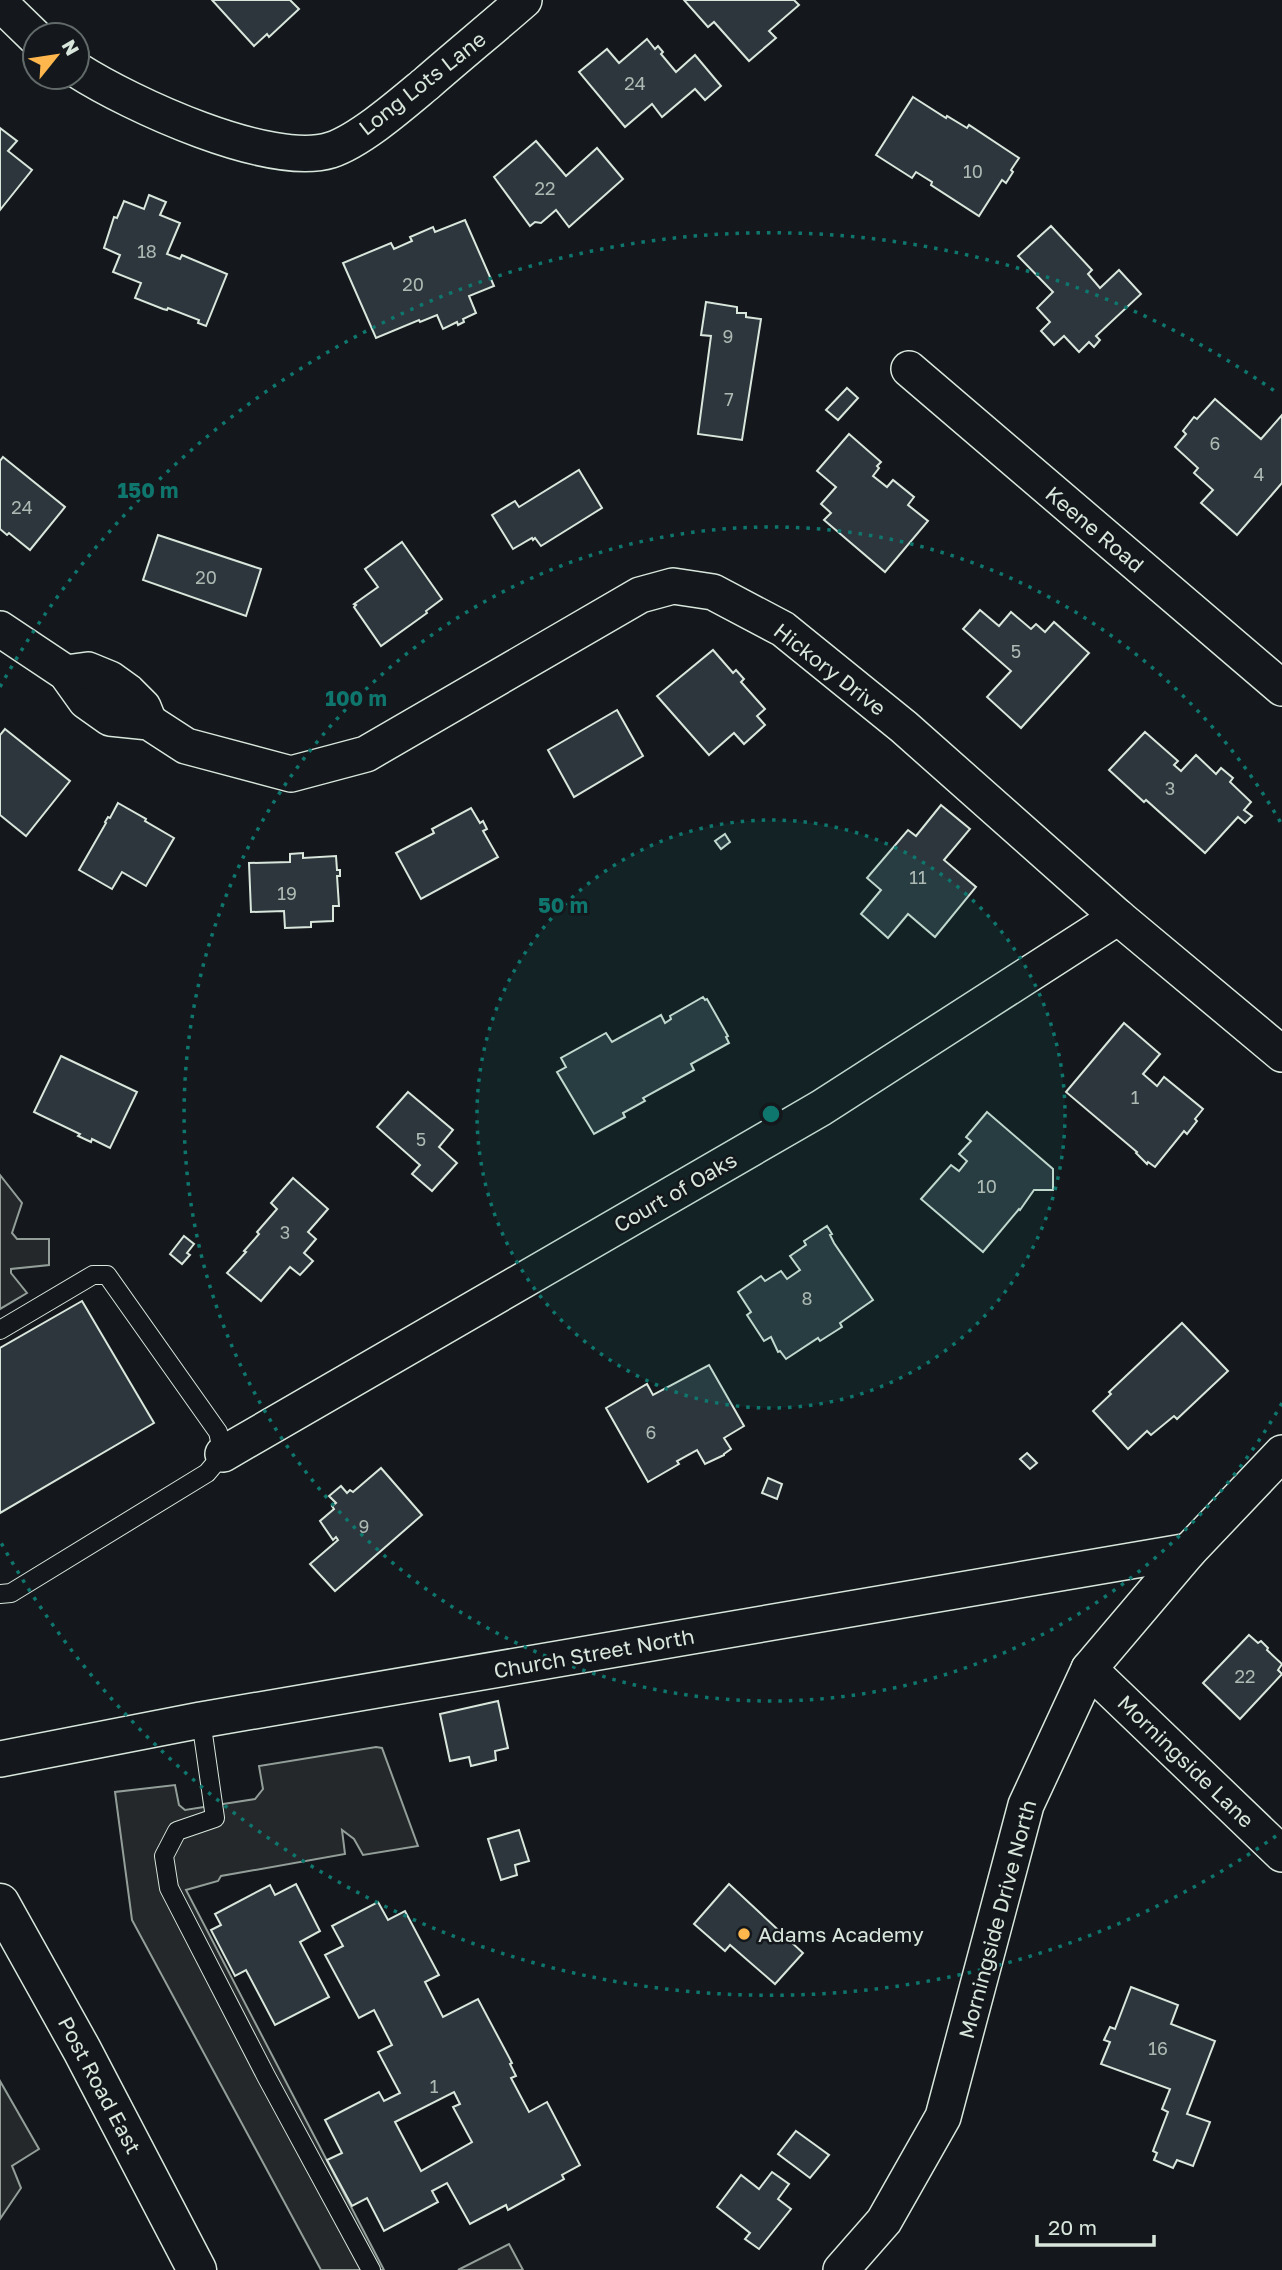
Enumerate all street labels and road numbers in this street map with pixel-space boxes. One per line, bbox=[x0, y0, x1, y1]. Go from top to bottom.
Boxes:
street label: Long Lots Lane bbox=[353, 25, 491, 141]
street label: Keene Road bbox=[1041, 480, 1149, 578]
street label: Hickory Drive bbox=[769, 617, 891, 721]
street label: Court of Oaks bbox=[609, 1146, 741, 1238]
street label: Church Street North bbox=[492, 1623, 696, 1683]
street label: Morningside Lane bbox=[1112, 1689, 1260, 1833]
street label: Morningside Drive North bbox=[953, 1797, 1041, 2041]
street label: Post Road East bbox=[53, 2012, 147, 2158]

